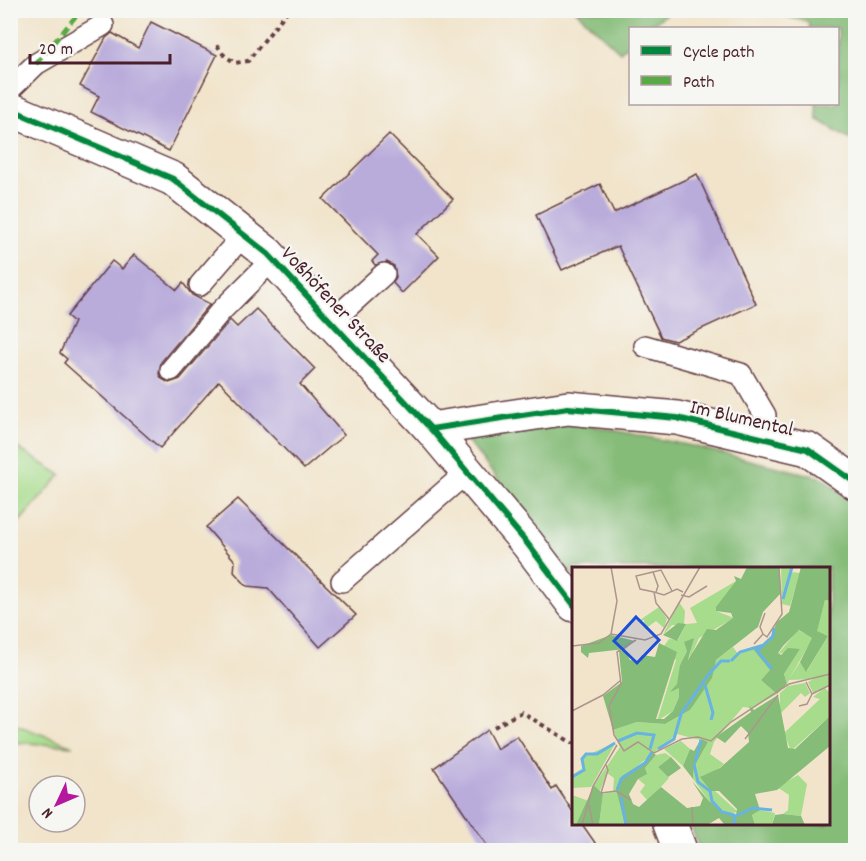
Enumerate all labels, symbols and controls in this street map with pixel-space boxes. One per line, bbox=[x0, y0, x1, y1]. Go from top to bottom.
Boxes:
scale bar bbox=[30, 27, 170, 65]
legend bbox=[629, 27, 839, 105]
text: 20 m bbox=[39, 38, 73, 63]
text: Cycle path bbox=[683, 41, 754, 66]
text: Path bbox=[683, 71, 715, 96]
street label: Voßhöfener Straße bbox=[273, 241, 397, 371]
street label: Im Blumental bbox=[686, 393, 796, 446]
inset map bbox=[572, 567, 830, 825]
north arrow bbox=[27, 774, 87, 834]
text: N bbox=[37, 802, 59, 824]

